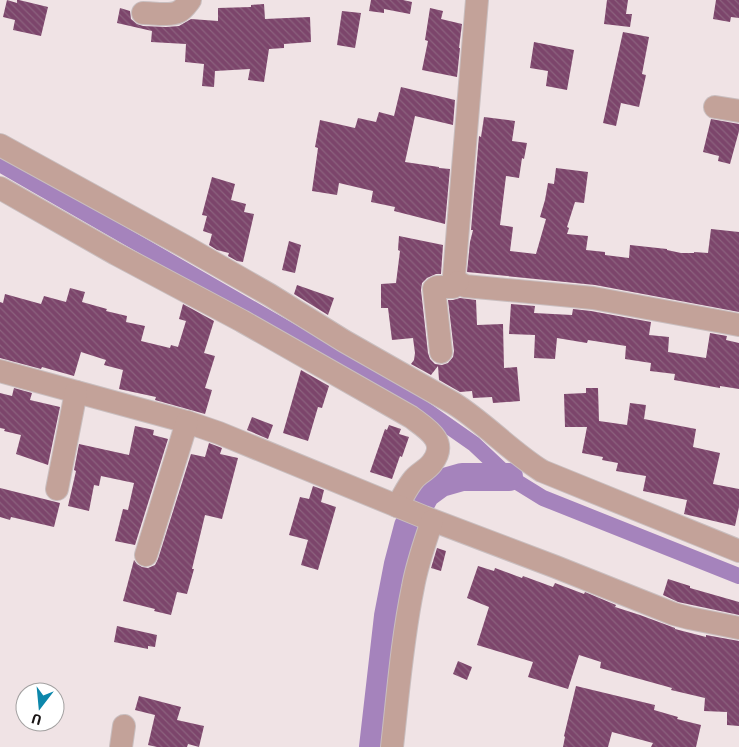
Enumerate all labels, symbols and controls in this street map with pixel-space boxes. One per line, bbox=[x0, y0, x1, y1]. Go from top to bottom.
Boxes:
north arrow bbox=[15, 682, 65, 732]
text: U bbox=[29, 710, 43, 729]

